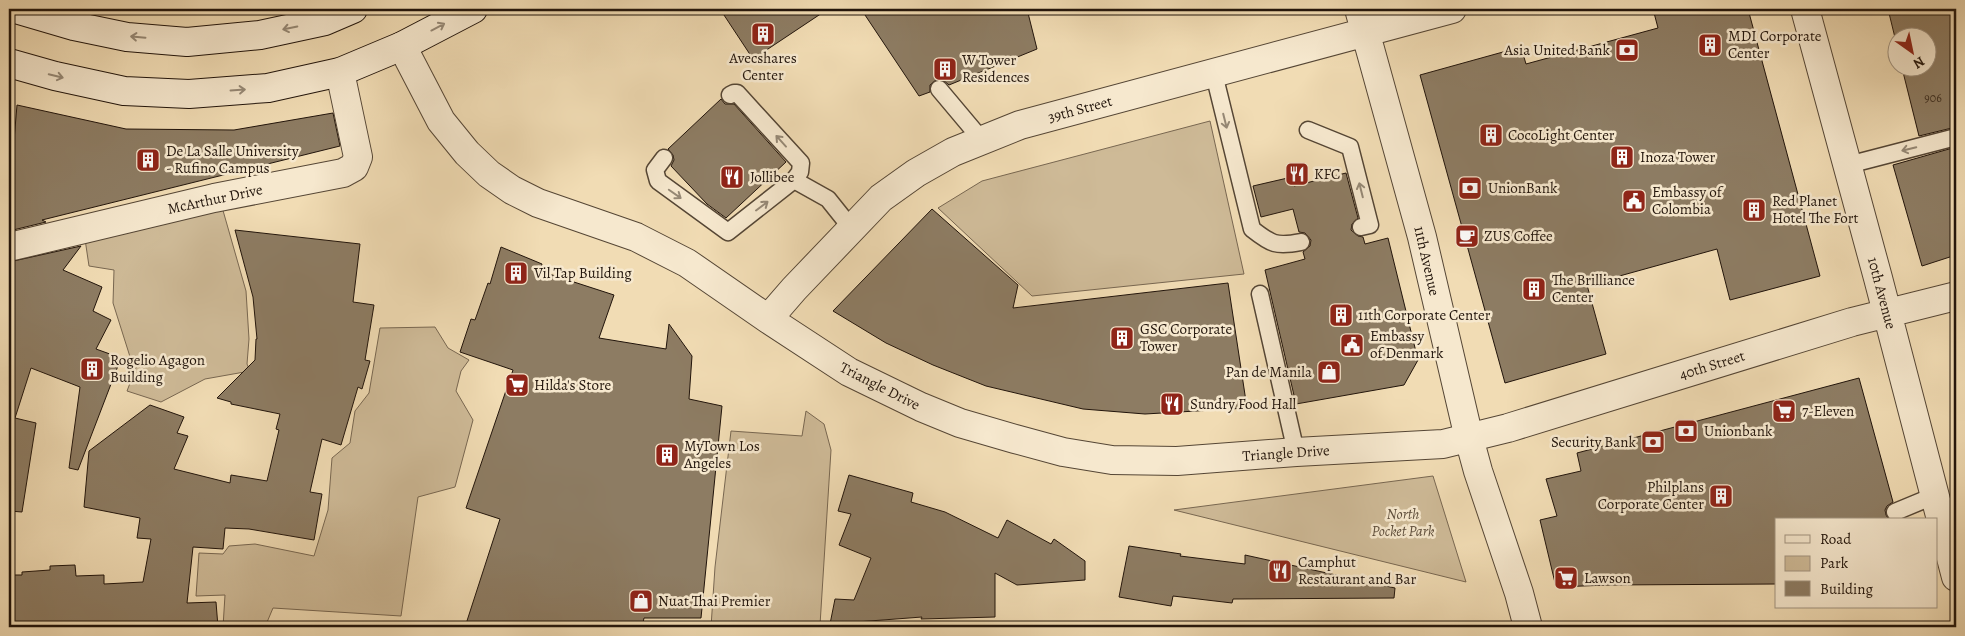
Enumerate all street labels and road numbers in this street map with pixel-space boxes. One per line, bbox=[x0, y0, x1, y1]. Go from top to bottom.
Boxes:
street label: 39th Street bbox=[1046, 91, 1114, 127]
street label: McArthur Drive bbox=[166, 179, 265, 219]
street label: 11th Avenue bbox=[1409, 224, 1445, 298]
street label: 10th Avenue bbox=[1863, 255, 1901, 331]
street label: 40th Street bbox=[1677, 346, 1747, 384]
street label: Triangle Drive bbox=[836, 357, 924, 415]
street label: Triangle Drive bbox=[1242, 440, 1331, 466]

